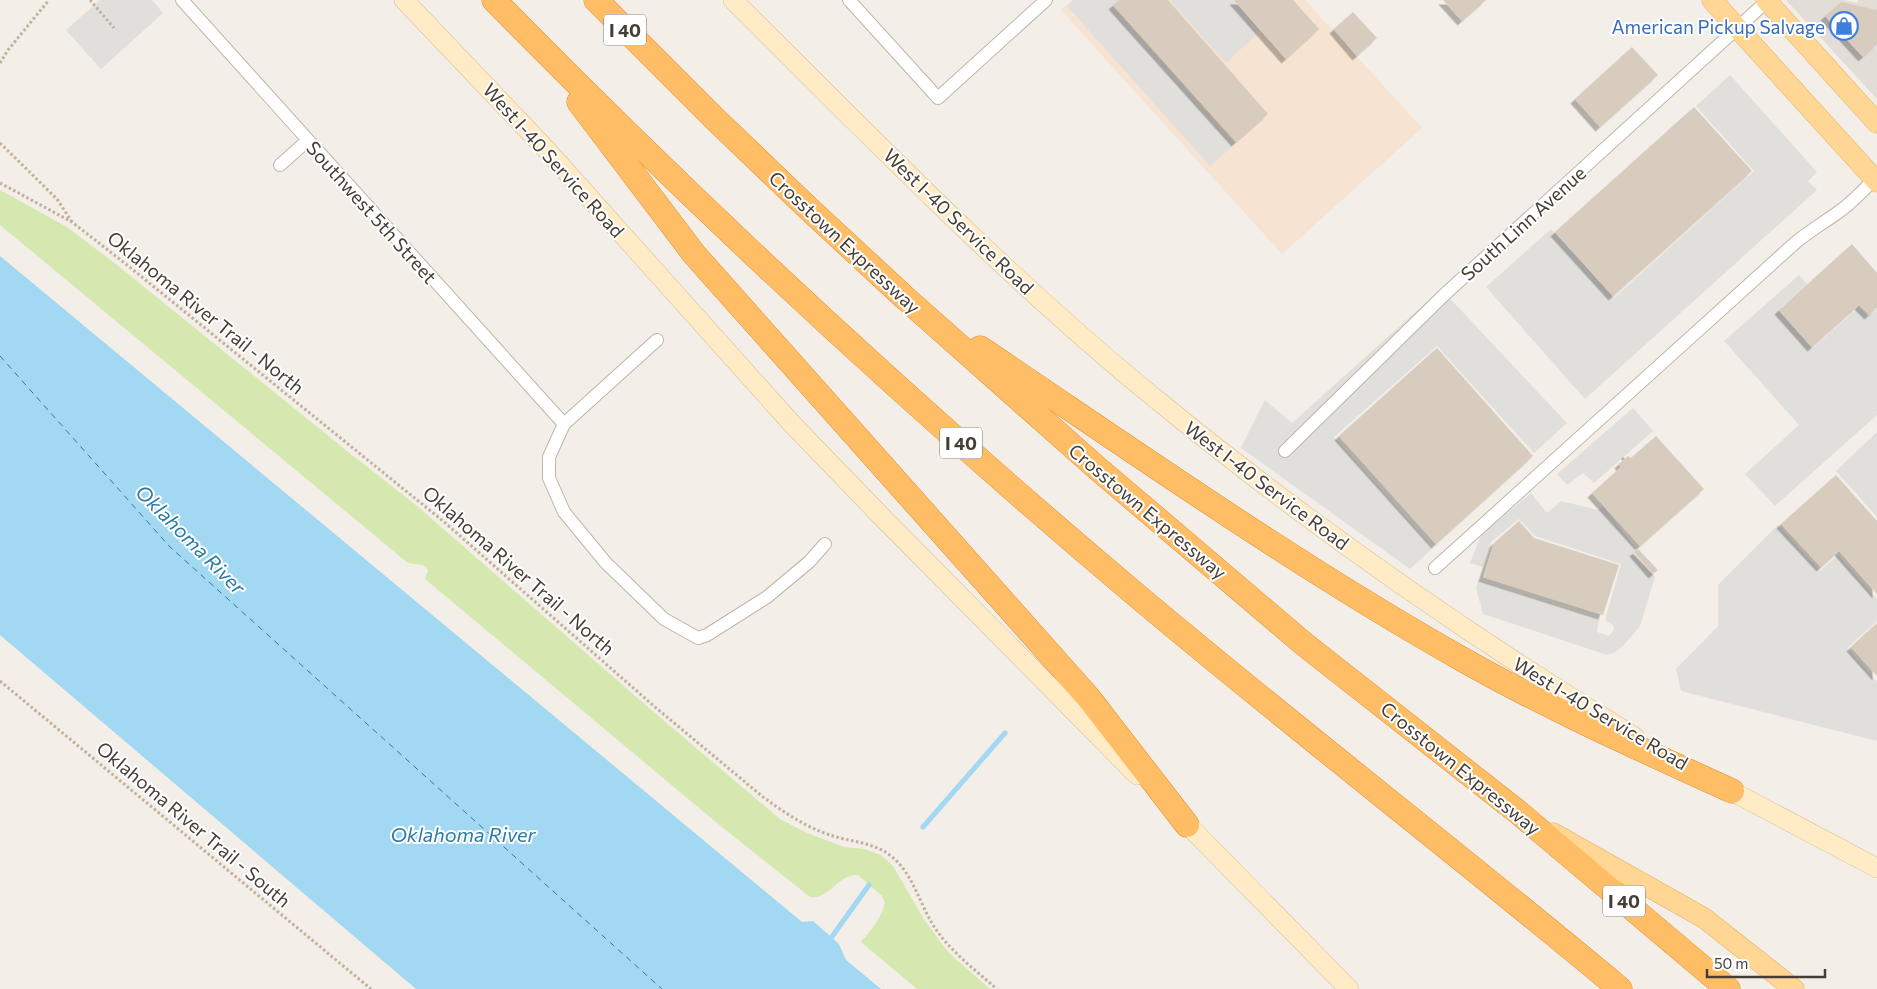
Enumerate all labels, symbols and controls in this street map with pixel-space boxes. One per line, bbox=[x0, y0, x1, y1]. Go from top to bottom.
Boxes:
shop icon: American Pickup Salvage bbox=[1829, 11, 1859, 41]
road number: I 40 bbox=[604, 14, 646, 46]
place label: American Pickup Salvage bbox=[1611, 15, 1825, 38]
street label: West I-40 Service Road bbox=[479, 78, 629, 242]
street label: Southwest 5th Street bbox=[302, 136, 442, 288]
street label: West I-40 Service Road bbox=[879, 143, 1039, 299]
street label: South Linn Avenue bbox=[1456, 161, 1590, 285]
street label: Crosstown Expressway bbox=[765, 166, 926, 318]
street label: Oklahoma River Trail - North bbox=[103, 226, 309, 398]
street label: West I-40 Service Road bbox=[1180, 416, 1354, 554]
road number: I 40 bbox=[940, 428, 982, 458]
street label: Crosstown Expressway bbox=[1065, 438, 1232, 584]
water label: Oklahoma River bbox=[131, 479, 251, 599]
street label: Oklahoma River Trail - North bbox=[419, 481, 619, 659]
street label: West I-40 Service Road bbox=[1509, 652, 1693, 774]
street label: Crosstown Expressway bbox=[1377, 697, 1546, 840]
street label: Oklahoma River Trail - South bbox=[92, 736, 296, 912]
water label: Oklahoma River bbox=[390, 822, 537, 846]
road number: I 40 bbox=[1603, 886, 1645, 916]
scale bar bbox=[1707, 946, 1824, 978]
text: 50 m bbox=[1714, 954, 1748, 972]

